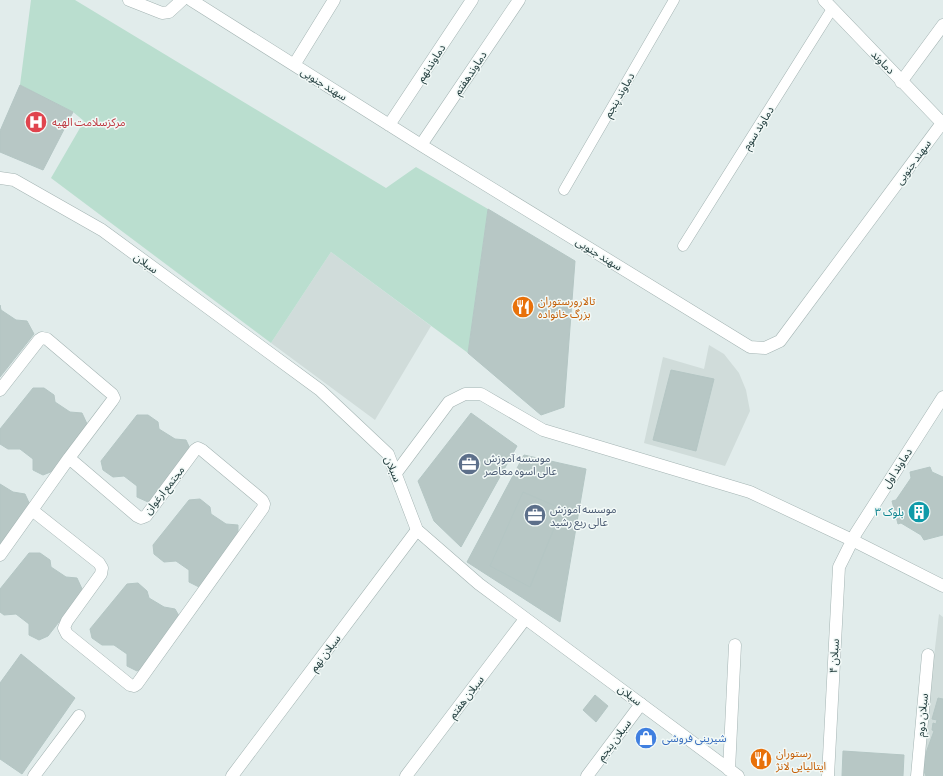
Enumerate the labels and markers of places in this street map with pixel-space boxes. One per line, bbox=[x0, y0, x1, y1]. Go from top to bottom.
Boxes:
hospital icon: مرکزسلامت الهیه bbox=[23, 109, 49, 135]
place label: مرکزسلامت الهیه bbox=[52, 116, 126, 129]
restaurant icon: تالارورستوران بزرگ خانواده bbox=[510, 294, 536, 320]
place label: تالارورستوران بزرگ خانواده bbox=[538, 295, 595, 321]
office icon: موسسه آموزش عالی اسوه معاصر bbox=[456, 451, 482, 477]
place label: موسسه آموزش عالی اسوه معاصر bbox=[483, 452, 558, 478]
building icon: بلوک ۳ bbox=[906, 499, 932, 525]
office icon: موسسه آموزش عالی ربع رشید bbox=[522, 502, 548, 528]
place label: موسسه آموزش عالی ربع رشید bbox=[550, 503, 617, 530]
place label: بلوک ۳ bbox=[875, 506, 904, 519]
shop icon: شیرینی فروشی bbox=[633, 725, 659, 751]
place label: شیرینی فروشی bbox=[662, 732, 727, 745]
restaurant icon: رستوران ایتالیایی لانژ bbox=[748, 746, 774, 772]
place label: رستوران ایتالیایی لانژ bbox=[775, 747, 826, 773]

